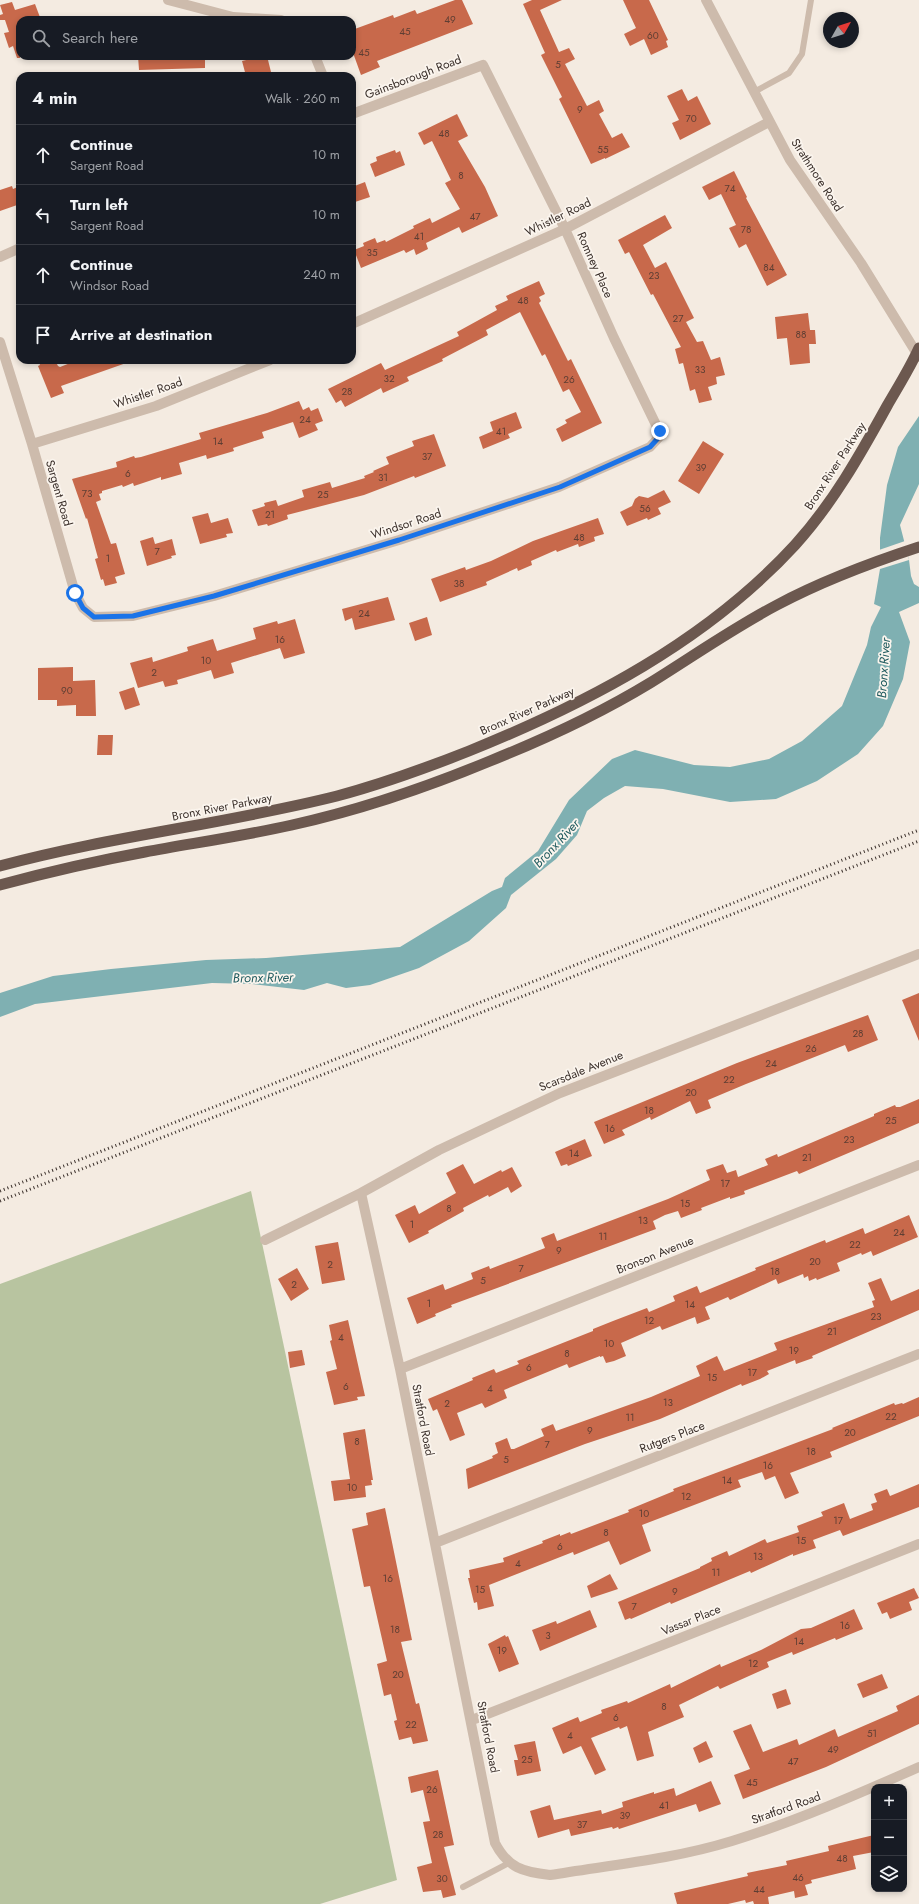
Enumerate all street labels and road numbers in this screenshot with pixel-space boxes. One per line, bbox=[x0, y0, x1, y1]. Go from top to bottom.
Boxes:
street label: Gainsborough Road bbox=[362, 50, 464, 104]
street label: Strathmore Road bbox=[787, 135, 847, 215]
street label: Whistler Road bbox=[522, 193, 594, 241]
street label: Romney Place bbox=[572, 229, 618, 301]
street label: Whistler Road bbox=[111, 373, 185, 413]
street label: Bronx River Parkway bbox=[800, 418, 871, 514]
street label: Sargent Road bbox=[41, 458, 77, 528]
street label: Windsor Road bbox=[368, 504, 444, 544]
street label: Bronx River Parkway bbox=[477, 682, 578, 740]
street label: Bronx River Parkway bbox=[170, 788, 274, 826]
street label: Scarsdale Avenue bbox=[536, 1046, 626, 1096]
street label: Bronson Avenue bbox=[614, 1231, 696, 1279]
street label: Stratford Road bbox=[407, 1383, 439, 1457]
street label: Rutgers Place bbox=[637, 1416, 707, 1458]
street label: Vassar Place bbox=[659, 1600, 723, 1640]
street label: Stratford Road bbox=[472, 1700, 504, 1774]
street label: Stratford Road bbox=[749, 1787, 823, 1829]

